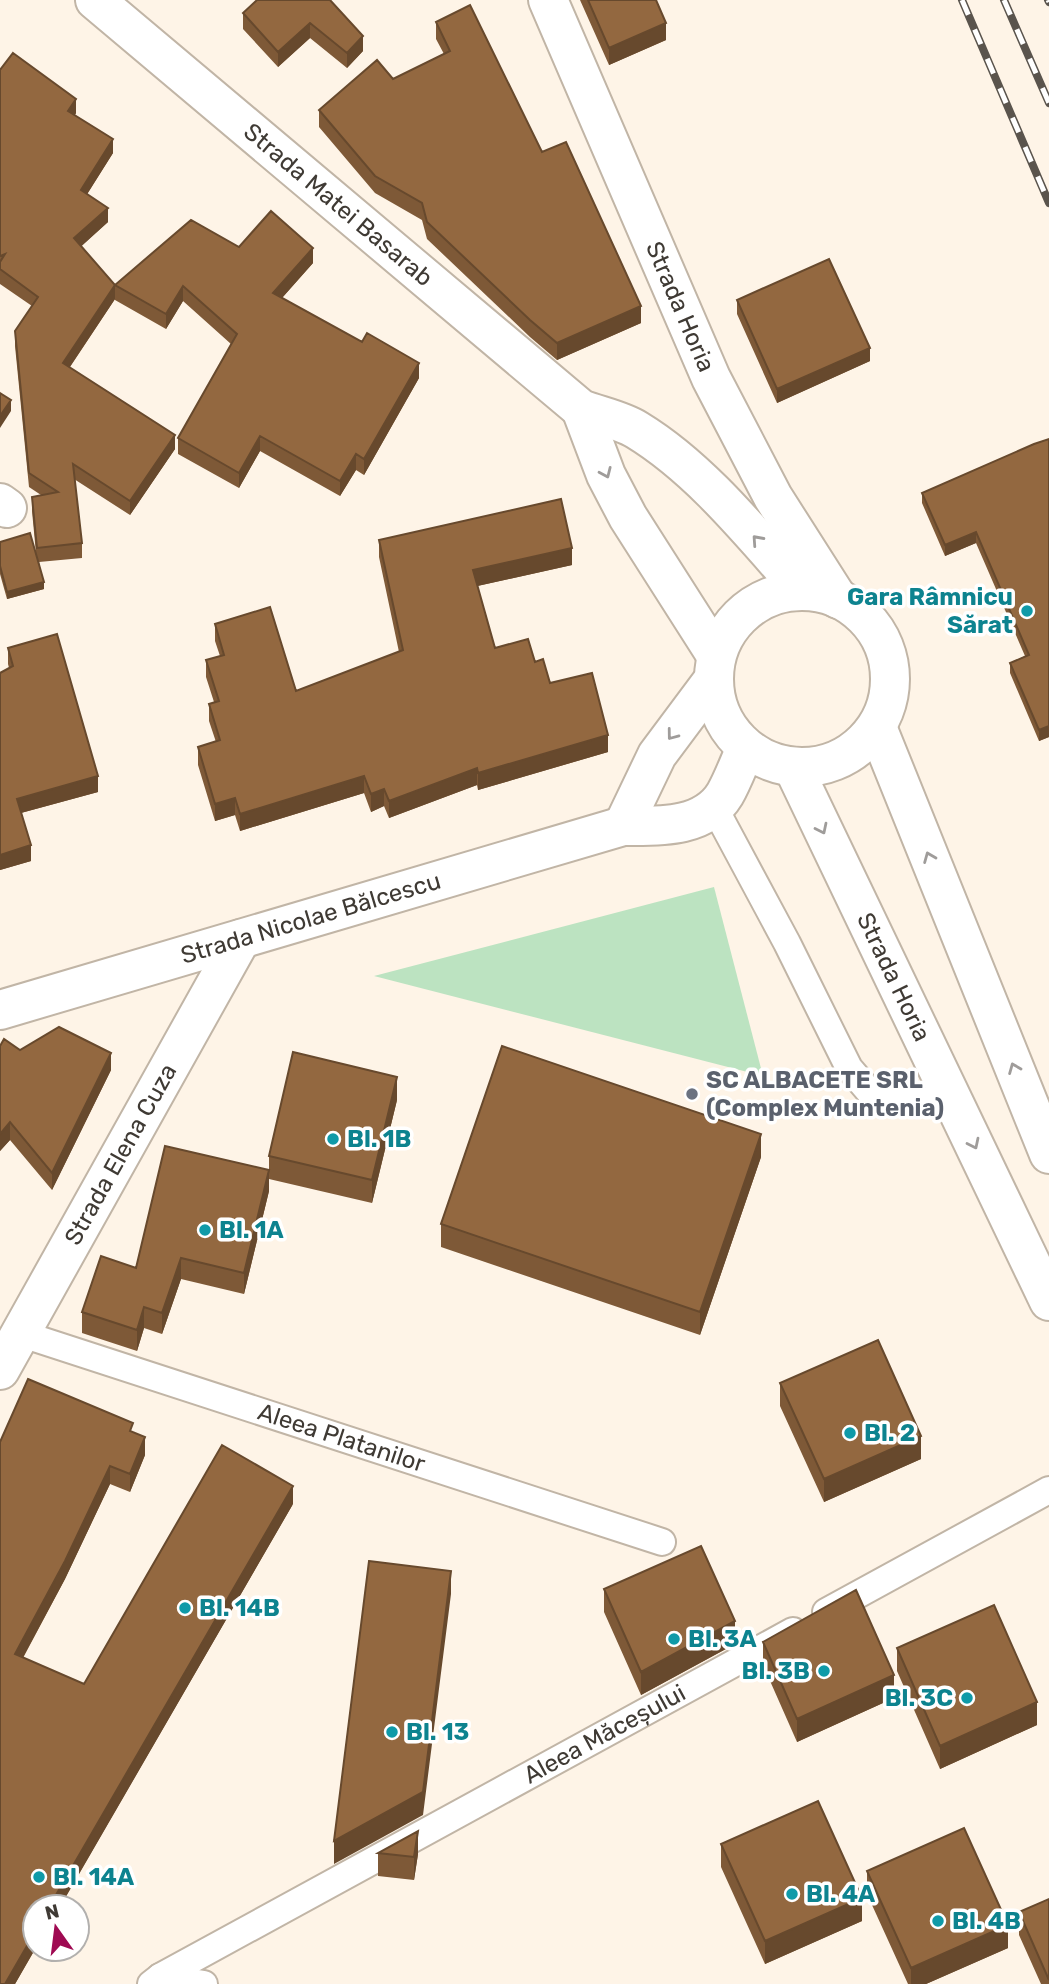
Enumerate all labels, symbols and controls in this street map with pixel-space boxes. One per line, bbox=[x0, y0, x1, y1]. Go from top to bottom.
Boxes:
street label: Strada Matei Basarab bbox=[238, 117, 438, 292]
street label: Strada Horia bbox=[640, 237, 721, 376]
one-way arrow bbox=[598, 466, 612, 478]
one-way arrow bbox=[753, 535, 766, 548]
place label: Gara Râmnicu Sărat bbox=[847, 583, 1013, 639]
marker: Gara Râmnicu Sărat bbox=[1019, 603, 1035, 619]
one-way arrow bbox=[668, 727, 681, 739]
one-way arrow bbox=[814, 822, 828, 834]
one-way arrow bbox=[924, 852, 938, 864]
street label: Strada Nicolae Bălcescu bbox=[177, 867, 444, 970]
street label: Strada Horia bbox=[851, 908, 936, 1046]
street label: Strada Elena Cuza bbox=[59, 1059, 182, 1250]
one-way arrow bbox=[1009, 1063, 1023, 1075]
place label: SC ALBACETE SRL (Complex Muntenia) bbox=[706, 1066, 944, 1122]
marker: SC ALBACETE SRL (Complex Muntenia) bbox=[684, 1086, 700, 1102]
place label: Bl. 1B bbox=[347, 1125, 412, 1153]
marker: Bl. 1B bbox=[325, 1131, 341, 1147]
one-way arrow bbox=[966, 1137, 980, 1149]
place label: Bl. 1A bbox=[219, 1216, 284, 1244]
marker: Bl. 1A bbox=[197, 1222, 213, 1238]
street label: Aleea Platanilor bbox=[254, 1398, 429, 1478]
place label: Bl. 2 bbox=[864, 1419, 915, 1447]
marker: Bl. 2 bbox=[842, 1425, 858, 1441]
place label: Bl. 14B bbox=[199, 1594, 280, 1622]
marker: Bl. 14B bbox=[177, 1600, 193, 1616]
place label: Bl. 3A bbox=[688, 1625, 757, 1653]
marker: Bl. 3A bbox=[666, 1631, 682, 1647]
place label: Bl. 3B bbox=[742, 1657, 810, 1685]
marker: Bl. 3B bbox=[816, 1663, 832, 1679]
street label: Aleea Măceșului bbox=[519, 1679, 690, 1789]
place label: Bl. 3C bbox=[885, 1684, 953, 1712]
marker: Bl. 3C bbox=[959, 1690, 975, 1706]
place label: Bl. 13 bbox=[406, 1718, 469, 1746]
marker: Bl. 13 bbox=[384, 1724, 400, 1740]
place label: Bl. 14A bbox=[53, 1863, 134, 1891]
marker: Bl. 14A bbox=[31, 1869, 47, 1885]
place label: Bl. 4A bbox=[806, 1880, 875, 1908]
marker: Bl. 4A bbox=[784, 1886, 800, 1902]
north arrow bbox=[21, 1893, 91, 1963]
text: N bbox=[43, 1899, 61, 1925]
place label: Bl. 4B bbox=[952, 1907, 1021, 1935]
marker: Bl. 4B bbox=[930, 1913, 946, 1929]

